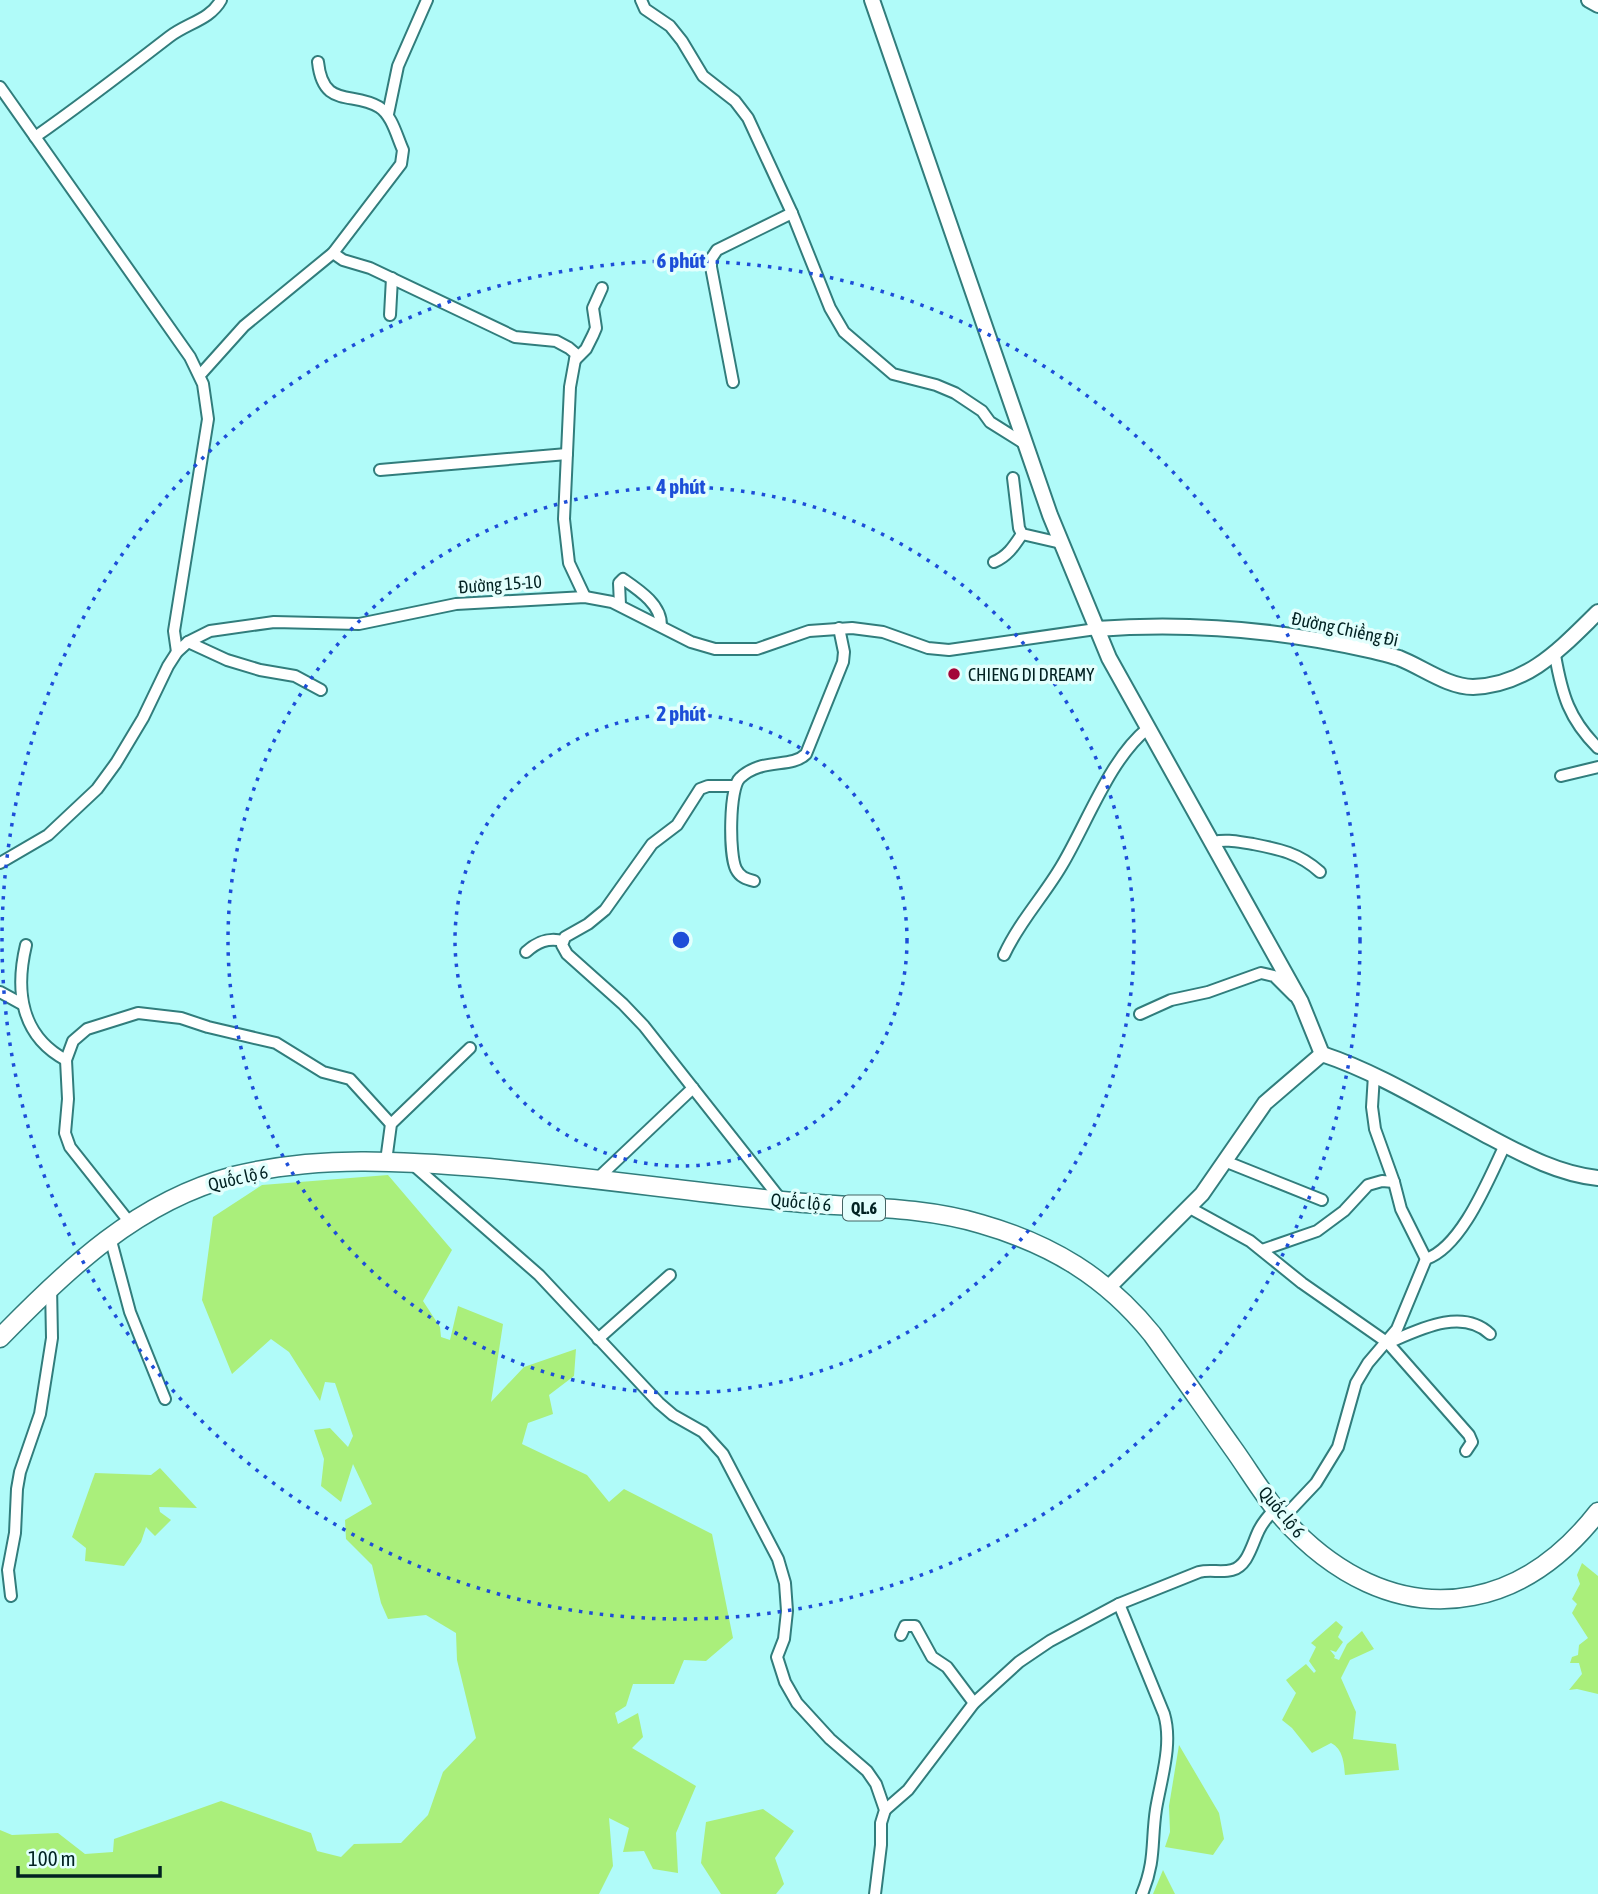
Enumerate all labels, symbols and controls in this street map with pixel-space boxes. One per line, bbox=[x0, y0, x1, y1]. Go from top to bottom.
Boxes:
text: 6 phút bbox=[656, 248, 706, 272]
text: 4 phút bbox=[655, 474, 706, 498]
street label: Đường 15-10 bbox=[458, 571, 542, 597]
street label: Đường Chiềng Đi bbox=[1290, 606, 1400, 651]
place label: CHIENG DI DREAMY bbox=[968, 664, 1094, 685]
marker: CHIENG DI DREAMY bbox=[946, 666, 962, 682]
text: 2 phút bbox=[656, 701, 706, 725]
centre of rings bbox=[669, 928, 693, 952]
street label: Quốc lộ 6 bbox=[206, 1160, 270, 1195]
street label: Quốc lộ 6 bbox=[770, 1188, 832, 1215]
road number: QL.6 bbox=[843, 1196, 885, 1220]
street label: Quốc lộ 6 bbox=[1254, 1481, 1310, 1542]
scale bar bbox=[18, 1834, 159, 1878]
text: 100 m bbox=[28, 1846, 76, 1870]

